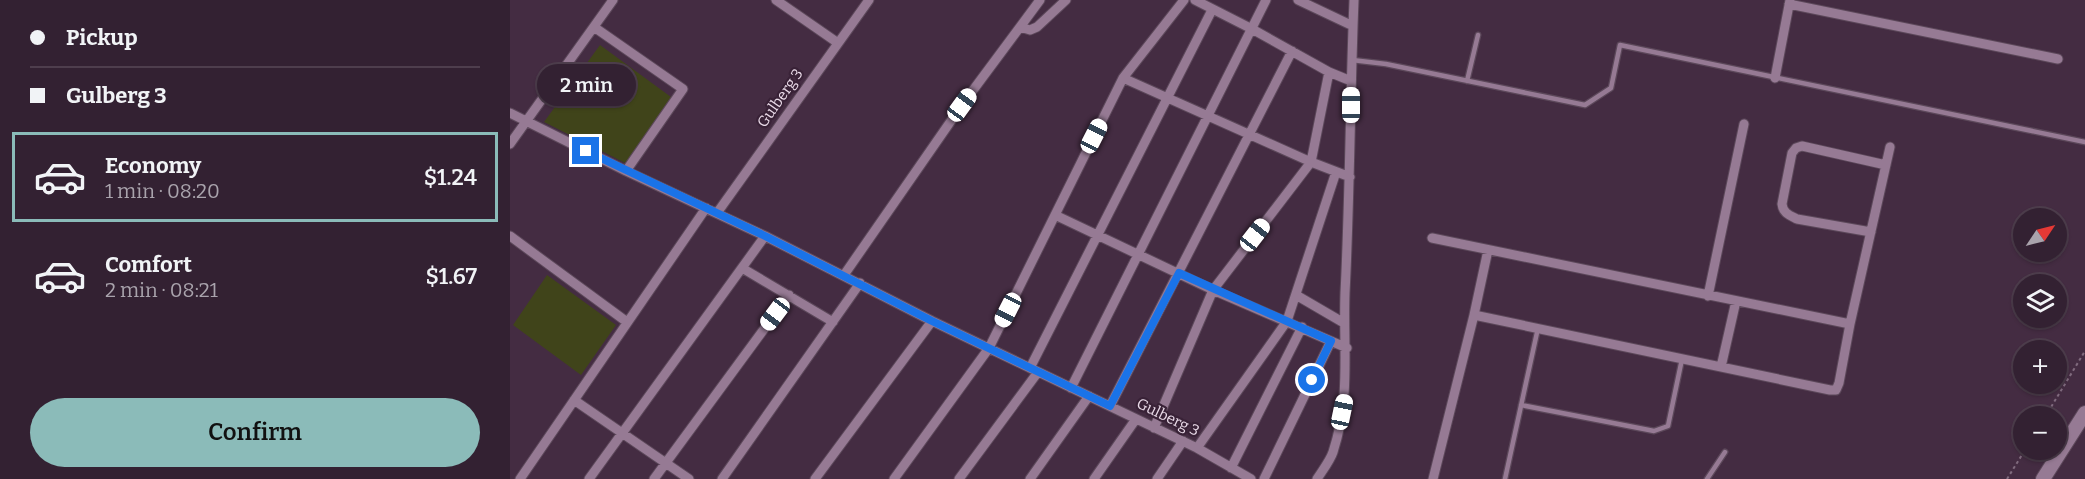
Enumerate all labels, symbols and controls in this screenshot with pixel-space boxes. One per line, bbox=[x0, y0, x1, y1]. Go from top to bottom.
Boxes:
text: Pickup bbox=[66, 24, 138, 51]
callout: 2 min bbox=[536, 64, 635, 106]
street label: Gulberg 3 bbox=[753, 65, 807, 131]
text: 2 min bbox=[560, 73, 613, 97]
text: Gulberg 3 bbox=[66, 82, 167, 109]
car bbox=[944, 85, 980, 125]
car bbox=[1342, 87, 1360, 123]
car bbox=[1078, 116, 1110, 156]
route end bbox=[572, 137, 599, 164]
icon: car bbox=[33, 150, 87, 204]
text: Economy bbox=[105, 152, 201, 179]
text: $1.24 bbox=[424, 164, 477, 191]
text: 1 min · 08:20 bbox=[105, 179, 220, 203]
north arrow bbox=[2013, 208, 2067, 262]
map controls bbox=[2013, 208, 2067, 460]
car bbox=[1237, 215, 1273, 255]
icon: car bbox=[33, 249, 87, 303]
text: Comfort bbox=[105, 251, 192, 278]
text: $1.67 bbox=[426, 263, 477, 290]
button: layers bbox=[2013, 274, 2067, 328]
text: 2 min · 08:21 bbox=[105, 278, 218, 302]
car bbox=[992, 290, 1024, 330]
car bbox=[757, 294, 793, 334]
button: + bbox=[2013, 340, 2067, 394]
route start bbox=[1298, 366, 1325, 393]
car bbox=[1329, 393, 1355, 431]
street label: Gulberg 3 bbox=[1134, 394, 1202, 440]
button: Confirm bbox=[30, 398, 480, 467]
button: − bbox=[2013, 406, 2067, 460]

